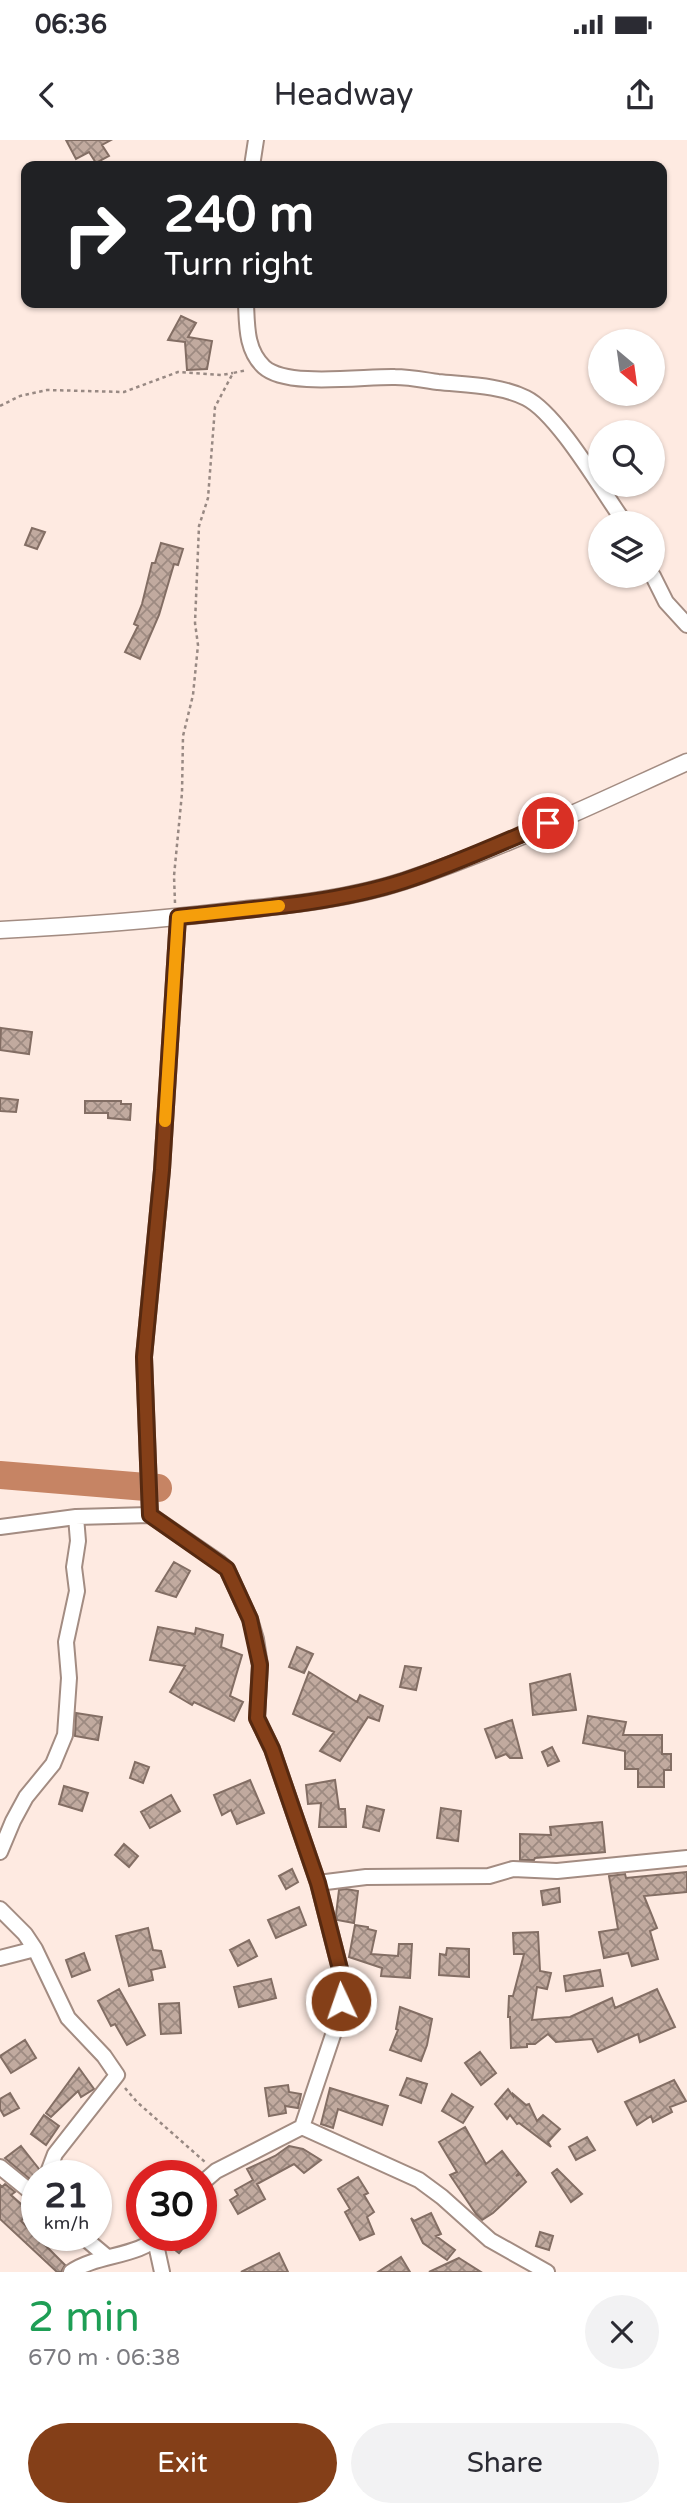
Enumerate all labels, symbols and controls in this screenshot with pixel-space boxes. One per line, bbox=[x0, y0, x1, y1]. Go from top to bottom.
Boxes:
text: 06:36 bbox=[35, 9, 107, 40]
icon: back bbox=[28, 76, 66, 114]
text: Headway bbox=[273, 76, 414, 114]
icon: share bbox=[621, 76, 659, 114]
text: 240 m bbox=[164, 186, 314, 245]
icon: right bbox=[49, 189, 140, 280]
text: Turn right bbox=[164, 246, 313, 284]
north arrow bbox=[588, 329, 665, 406]
map controls bbox=[588, 329, 665, 588]
button: search bbox=[588, 420, 665, 497]
button: layers bbox=[588, 511, 665, 588]
pin bbox=[518, 793, 578, 853]
icon: arrive bbox=[529, 804, 567, 842]
position arrow bbox=[304, 1964, 378, 2038]
speed limit sign: 30 bbox=[126, 2160, 217, 2251]
text: 21 bbox=[45, 2175, 88, 2217]
text: km/h bbox=[44, 2212, 89, 2234]
text: 2 min bbox=[28, 2292, 140, 2343]
button: close bbox=[585, 2295, 659, 2369]
text: 670 m · 06:38 bbox=[28, 2344, 180, 2372]
button: Exit bbox=[28, 2423, 337, 2503]
button: Share bbox=[351, 2423, 659, 2503]

